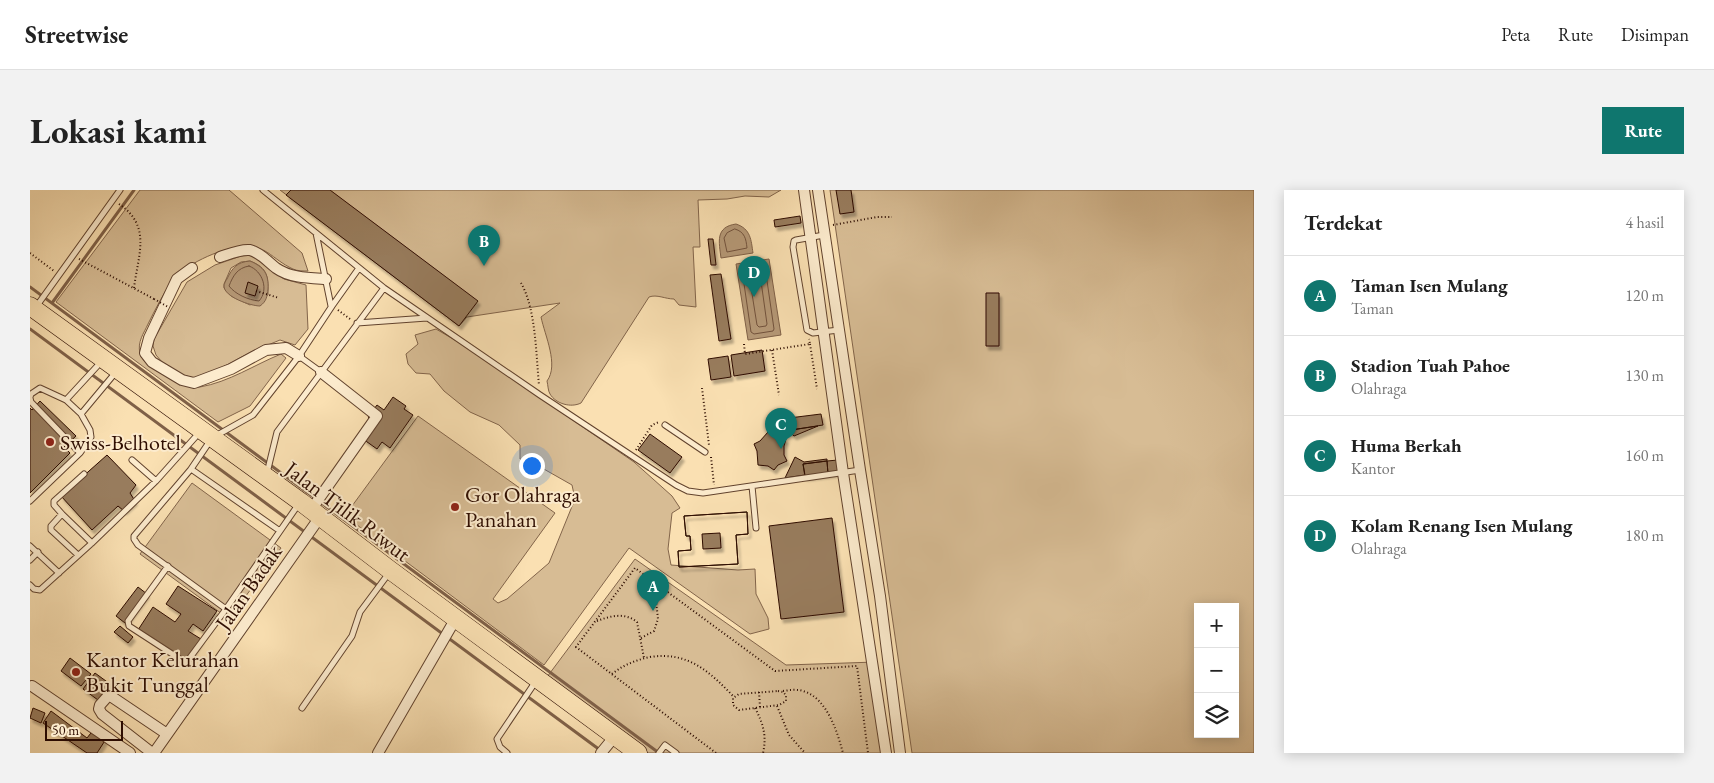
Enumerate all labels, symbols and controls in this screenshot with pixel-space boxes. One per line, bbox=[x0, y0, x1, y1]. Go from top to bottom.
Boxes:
text: Streetwise bbox=[25, 19, 128, 50]
text: Peta bbox=[1501, 23, 1530, 46]
text: Rute bbox=[1558, 23, 1593, 46]
text: Disimpan bbox=[1621, 23, 1689, 46]
button: Rute bbox=[1602, 107, 1684, 154]
text: Lokasi kami bbox=[30, 108, 207, 153]
text: Terdekat bbox=[1304, 209, 1382, 236]
text: 4 hasil bbox=[1626, 212, 1664, 233]
pin: B bbox=[468, 225, 500, 266]
pin: D bbox=[738, 256, 770, 297]
text: Taman Isen Mulang bbox=[1351, 273, 1508, 298]
text: A bbox=[1314, 285, 1326, 306]
text: 120 m bbox=[1625, 285, 1664, 306]
text: Taman bbox=[1351, 298, 1394, 319]
text: Stadion Tuah Pahoe bbox=[1351, 353, 1510, 378]
text: B bbox=[1315, 365, 1325, 386]
text: 130 m bbox=[1625, 365, 1664, 386]
text: Olahraga bbox=[1351, 378, 1407, 399]
pin: C bbox=[765, 408, 797, 449]
place label: Swiss-Belhotel bbox=[60, 428, 181, 457]
text: Huma Berkah bbox=[1351, 433, 1462, 458]
marker: Swiss-Belhotel bbox=[44, 436, 56, 448]
text: C bbox=[1314, 445, 1326, 466]
text: 160 m bbox=[1625, 445, 1664, 466]
street label: Jalan Tjilik Riwut bbox=[277, 453, 416, 568]
your location bbox=[519, 453, 545, 479]
text: Kantor bbox=[1351, 458, 1395, 479]
place label: Gor Olahraga Panahan bbox=[465, 480, 581, 534]
marker: Gor Olahraga Panahan bbox=[449, 501, 461, 513]
text: Kolam Renang Isen Mulang bbox=[1351, 513, 1573, 538]
text: D bbox=[1314, 525, 1326, 546]
text: 180 m bbox=[1625, 525, 1664, 546]
street label: Jalan Badak bbox=[207, 538, 289, 637]
text: Olahraga bbox=[1351, 538, 1407, 559]
pin: A bbox=[637, 570, 669, 611]
map controls bbox=[1194, 603, 1239, 738]
button: + bbox=[1194, 603, 1239, 648]
place label: Kantor Kelurahan Bukit Tunggal bbox=[86, 645, 240, 699]
button: − bbox=[1194, 648, 1239, 693]
marker: Kantor Kelurahan Bukit Tunggal bbox=[70, 666, 82, 678]
button: layers bbox=[1194, 693, 1239, 738]
scale bar bbox=[45, 718, 122, 741]
text: 50 m bbox=[52, 721, 79, 739]

